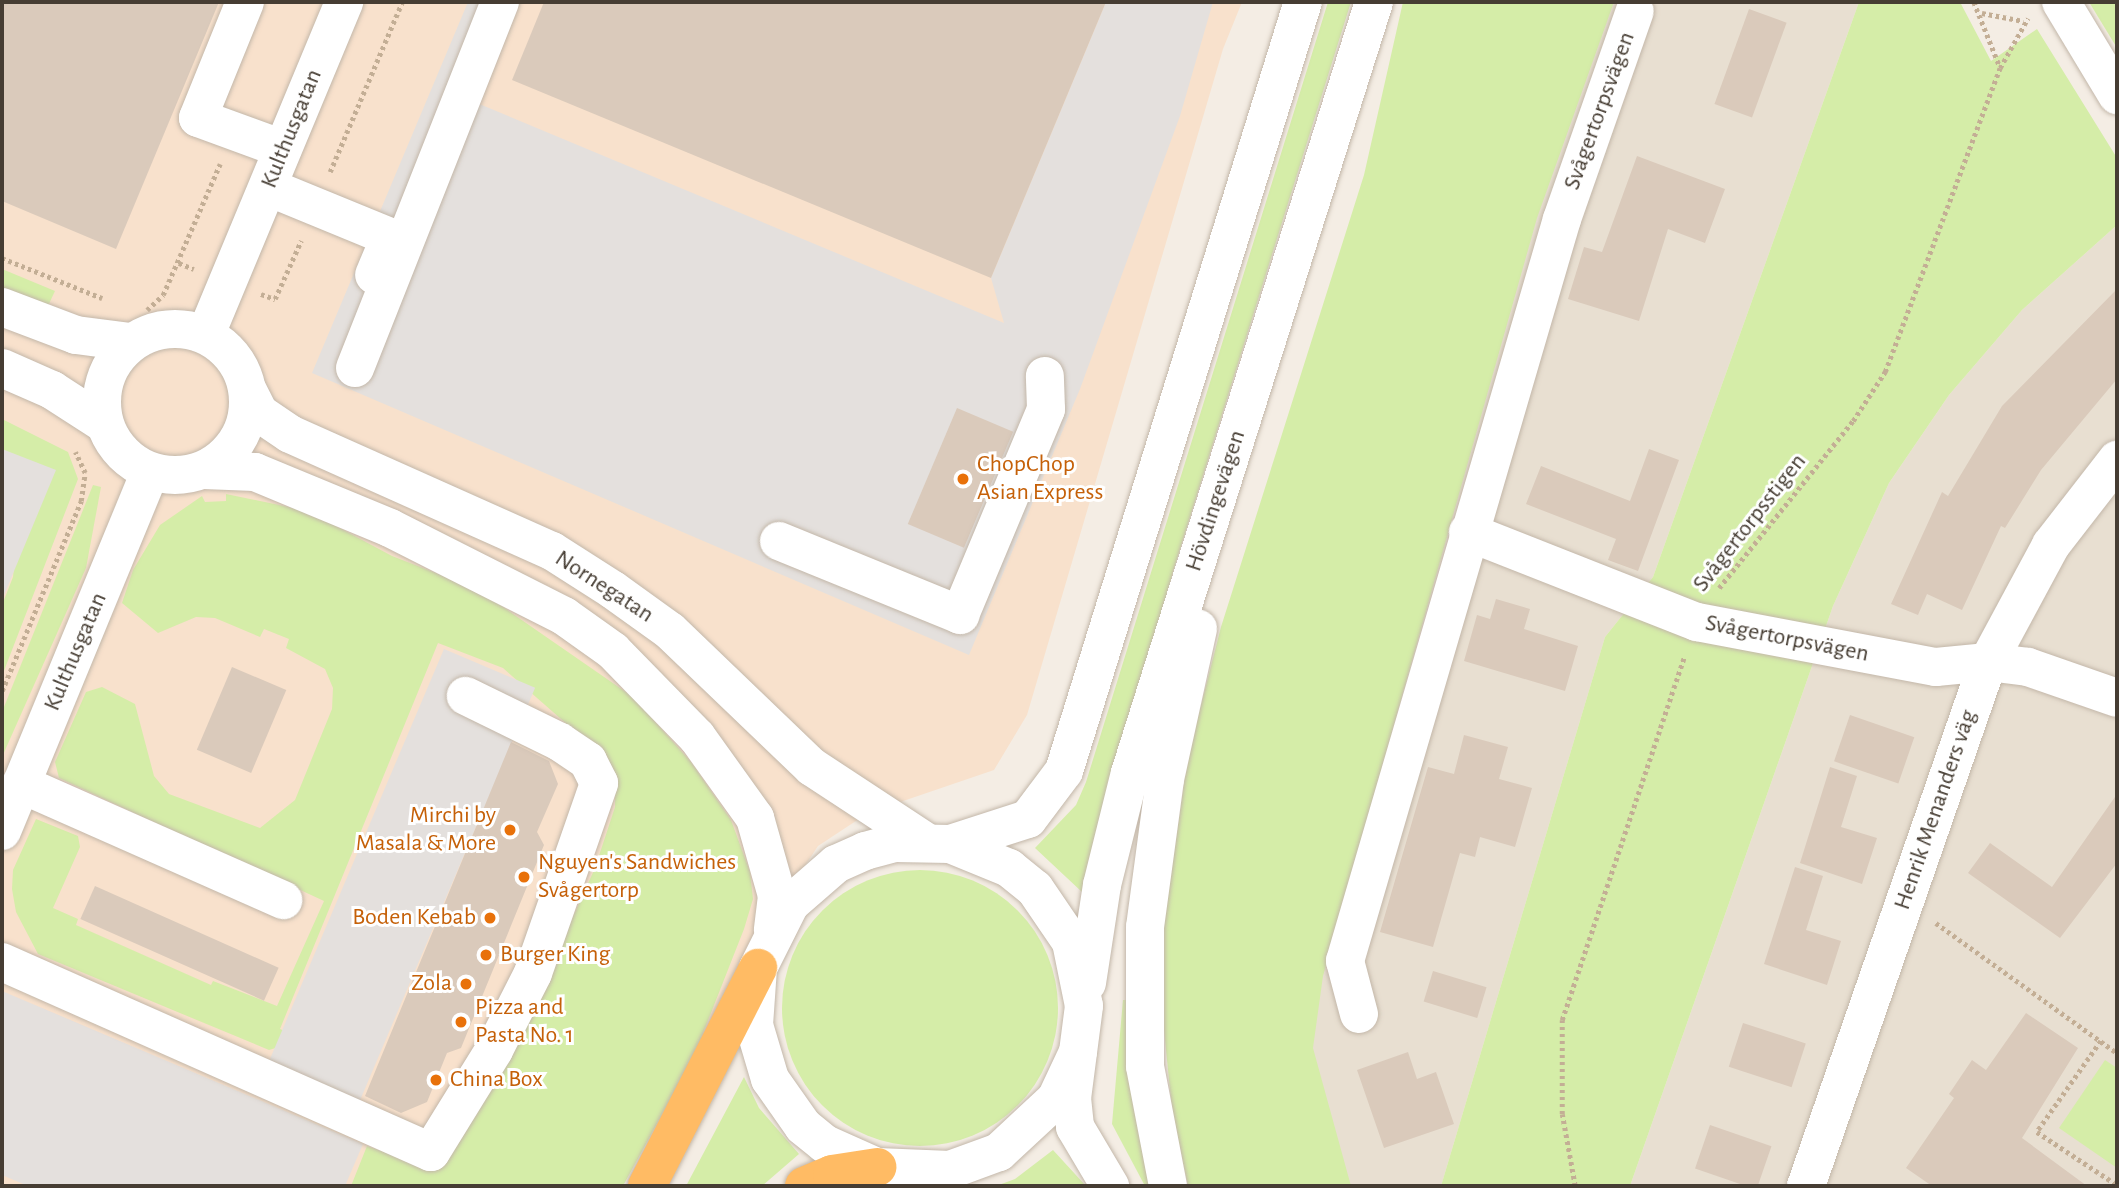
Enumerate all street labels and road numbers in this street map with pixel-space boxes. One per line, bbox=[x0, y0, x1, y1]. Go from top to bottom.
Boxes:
street label: Svågertorpsvägen bbox=[1558, 28, 1642, 194]
street label: Kulthusgatan bbox=[255, 65, 329, 193]
street label: Hövdingevägen bbox=[1180, 427, 1252, 575]
street label: Svågertorpsstigen bbox=[1687, 448, 1813, 598]
street label: Nornegatan bbox=[549, 544, 659, 630]
street label: Kulthusgatan bbox=[38, 589, 114, 715]
street label: Svågertorpsvägen bbox=[1703, 609, 1871, 669]
street label: Henrik Menanders väg bbox=[1888, 706, 1984, 914]

